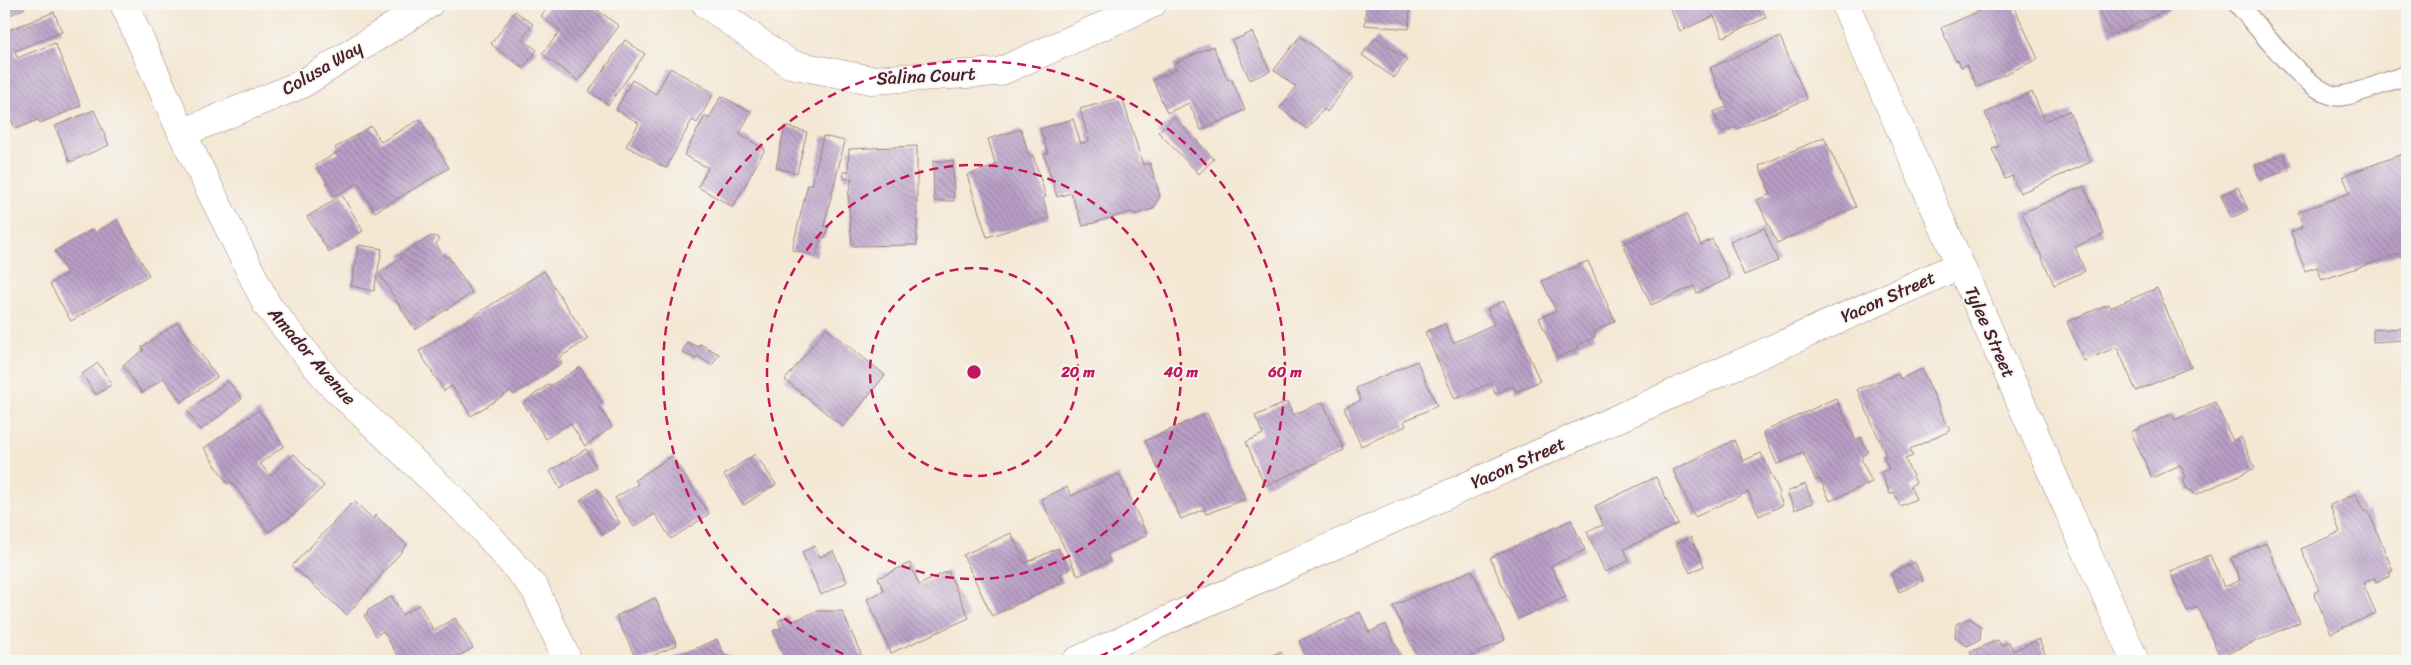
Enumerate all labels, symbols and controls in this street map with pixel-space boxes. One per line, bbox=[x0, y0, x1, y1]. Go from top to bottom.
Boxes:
street label: Colusa Way bbox=[275, 31, 369, 104]
street label: Salina Court bbox=[876, 57, 976, 95]
street label: Yacon Street bbox=[1835, 262, 1941, 332]
street label: Tylee Street bbox=[1955, 281, 2025, 383]
street label: Amador Avenue bbox=[259, 298, 364, 413]
text: 20 m bbox=[1060, 359, 1095, 385]
text: 40 m bbox=[1163, 359, 1199, 385]
text: 60 m bbox=[1267, 359, 1302, 385]
centre of rings bbox=[965, 363, 983, 381]
street label: Yacon Street bbox=[1465, 428, 1571, 498]

